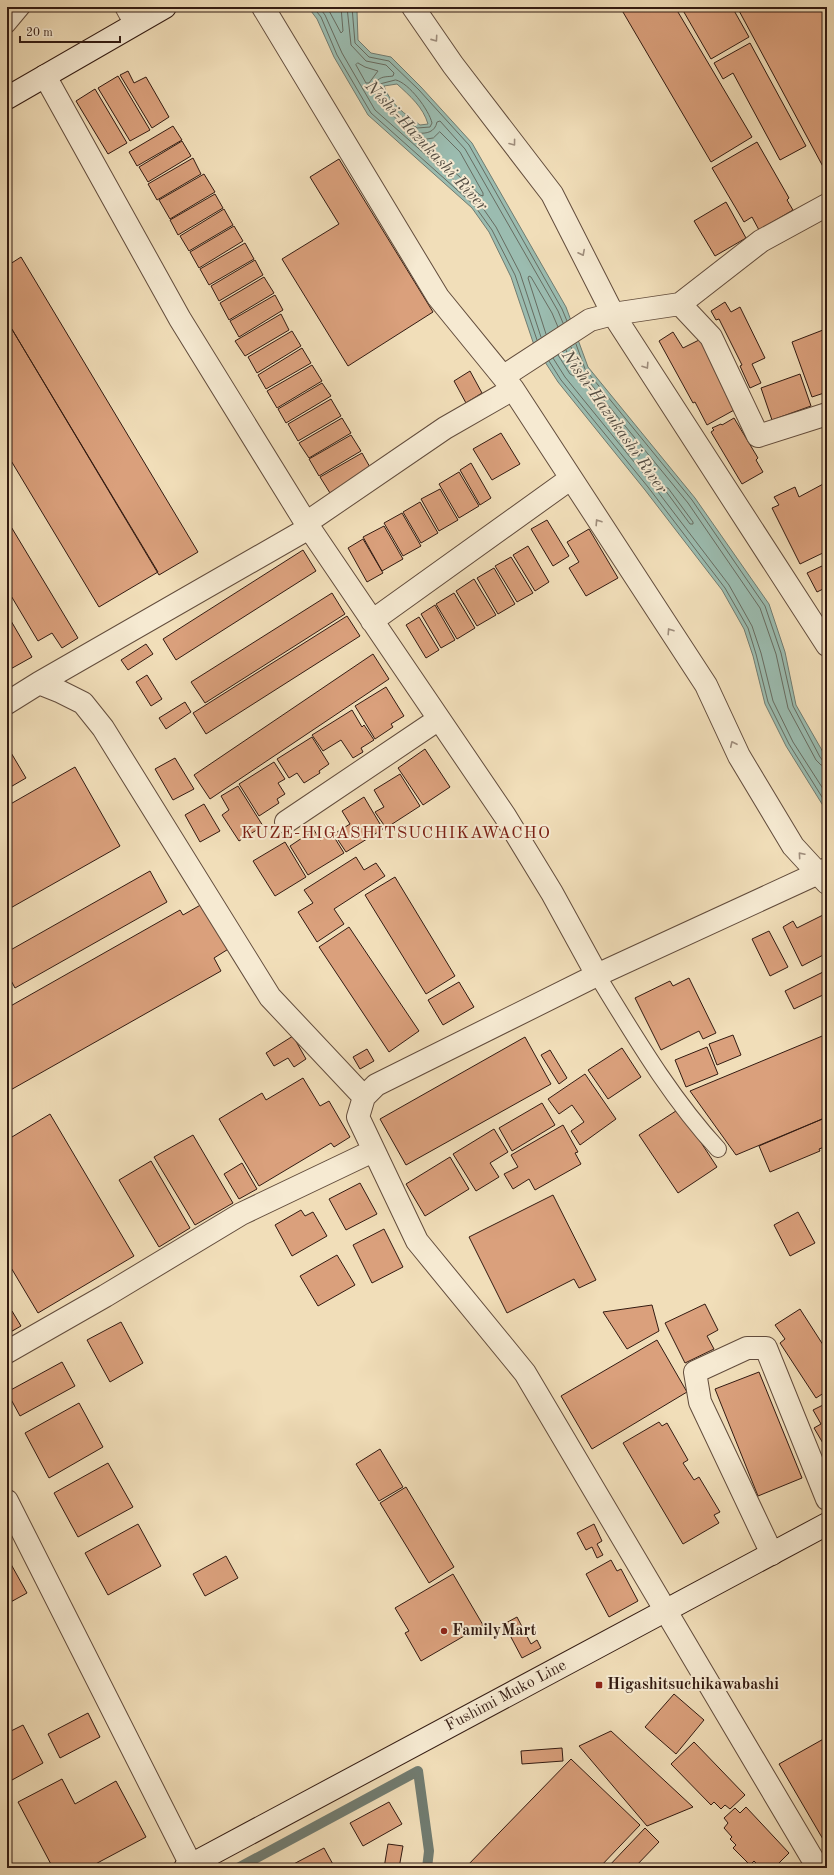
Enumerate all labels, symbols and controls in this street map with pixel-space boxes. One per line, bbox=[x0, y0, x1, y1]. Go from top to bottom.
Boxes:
scale bar bbox=[20, 18, 120, 44]
text: 20 m bbox=[26, 27, 53, 39]
one-way arrow bbox=[430, 35, 438, 42]
water label: Nishi-Hazukashi River bbox=[361, 77, 491, 215]
one-way arrow bbox=[508, 139, 515, 146]
one-way arrow bbox=[577, 249, 584, 256]
water label: Nishi-Hazukashi River bbox=[557, 346, 670, 497]
one-way arrow bbox=[642, 362, 649, 369]
one-way arrow bbox=[596, 519, 603, 526]
one-way arrow bbox=[667, 628, 675, 635]
one-way arrow bbox=[730, 740, 738, 748]
district label: KUZE-HIGASHITSUCHIKAWACHO bbox=[241, 825, 551, 842]
one-way arrow bbox=[798, 852, 805, 859]
place label: FamilyMart bbox=[452, 1623, 536, 1639]
marker: FamilyMart bbox=[439, 1626, 449, 1636]
street label: Fushimi Muko Line bbox=[443, 1657, 569, 1735]
place label: Higashitsuchikawabashi bbox=[607, 1677, 779, 1693]
marker: Higashitsuchikawabashi bbox=[594, 1680, 604, 1690]

